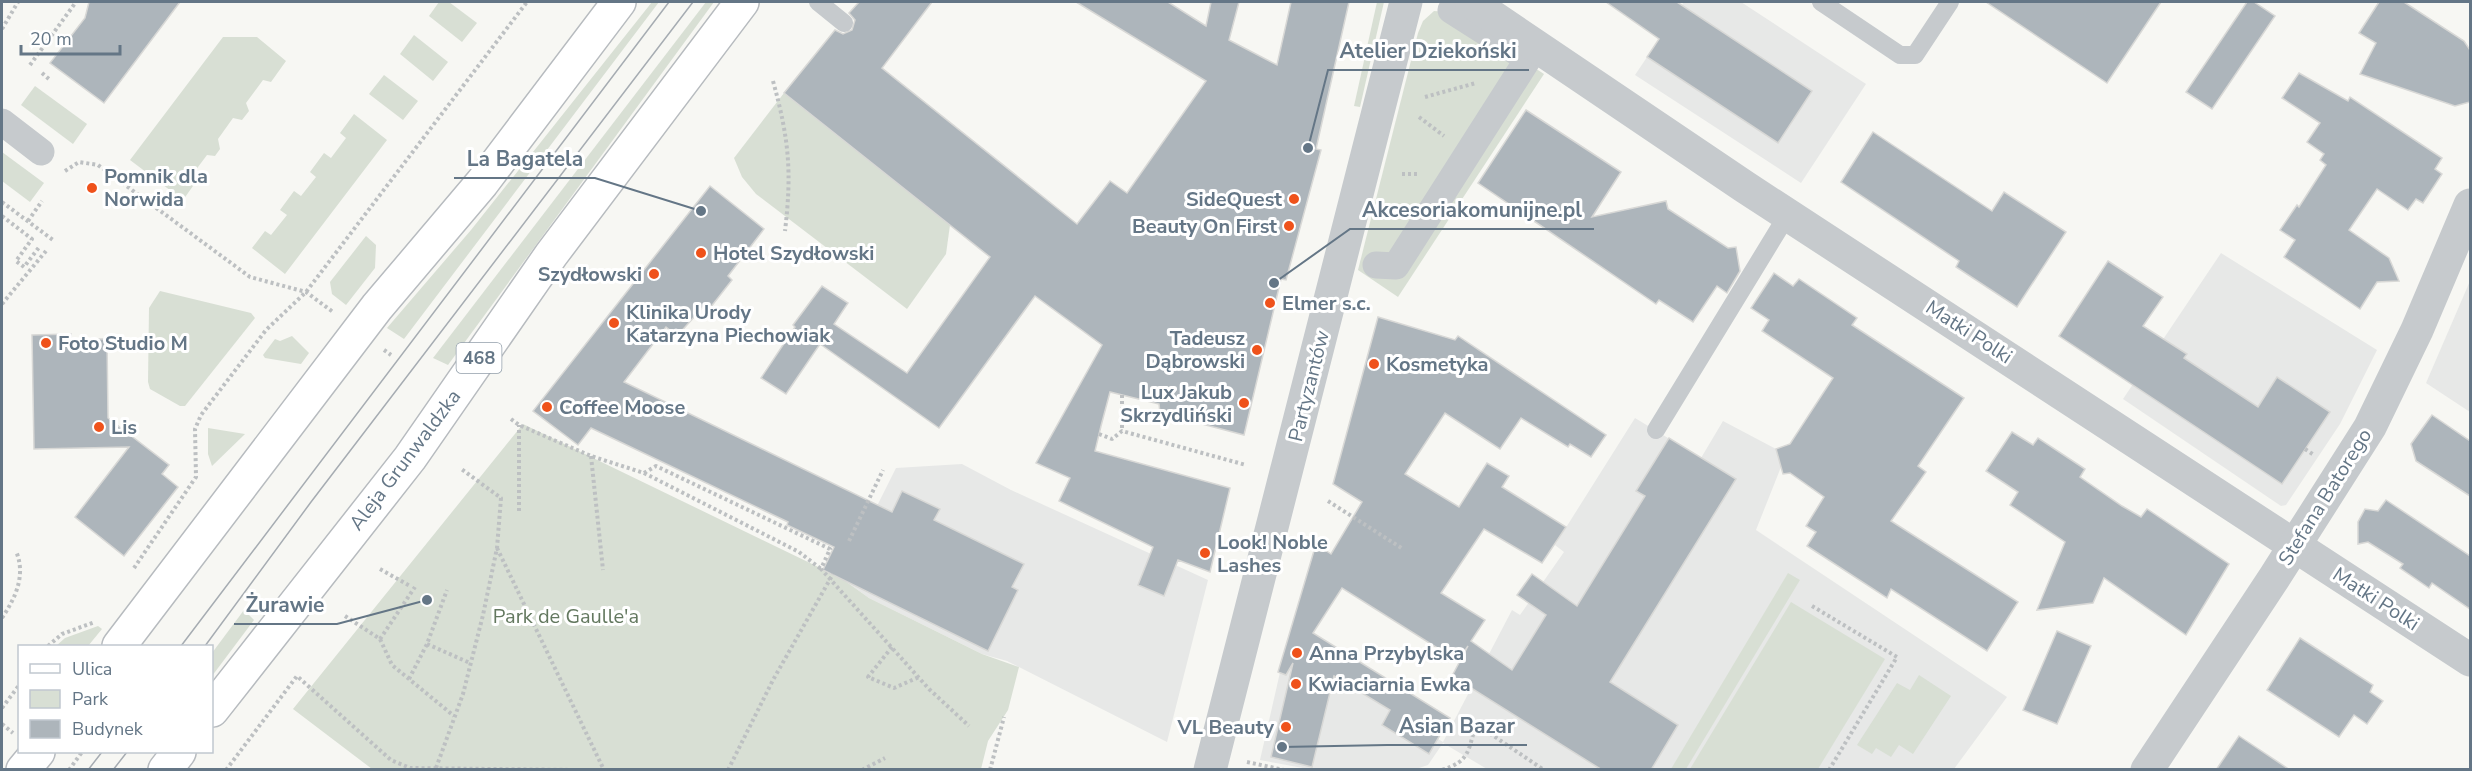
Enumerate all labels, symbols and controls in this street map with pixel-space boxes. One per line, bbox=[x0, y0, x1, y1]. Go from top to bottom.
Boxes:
scale bar bbox=[21, 18, 120, 56]
text: 20 m bbox=[30, 27, 72, 51]
callout: Atelier Dziekoński bbox=[1328, 31, 1529, 70]
text: Atelier Dziekoński bbox=[1340, 37, 1516, 65]
callout: La Bagatela bbox=[454, 139, 595, 178]
text: La Bagatela bbox=[467, 145, 583, 173]
place label: Pomnik dla Norwida bbox=[104, 163, 208, 213]
marker: Pomnik dla Norwida bbox=[85, 181, 99, 195]
place label: SideQuest bbox=[1186, 186, 1282, 213]
callout: Akcesoriakomunijne.pl bbox=[1350, 190, 1594, 229]
marker: SideQuest bbox=[1287, 192, 1301, 206]
text: Akcesoriakomunijne.pl bbox=[1362, 196, 1582, 224]
place label: Beauty On First bbox=[1132, 213, 1277, 240]
marker: Beauty On First bbox=[1282, 219, 1296, 233]
place label: Hotel Szydłowski bbox=[713, 240, 874, 267]
marker: Hotel Szydłowski bbox=[694, 246, 708, 260]
place label: Szydłowski bbox=[538, 261, 642, 288]
marker: Szydłowski bbox=[647, 267, 661, 281]
place label: Elmer s.c. bbox=[1282, 290, 1371, 317]
street label: Matki Polki bbox=[1920, 294, 2018, 370]
marker: Elmer s.c. bbox=[1263, 296, 1277, 310]
place label: Klinika Urody Katarzyna Piechowiak bbox=[626, 299, 831, 349]
marker: Klinika Urody Katarzyna Piechowiak bbox=[607, 316, 621, 330]
place label: Tadeusz Dąbrowski bbox=[1145, 325, 1245, 375]
street label: Partyzantów bbox=[1282, 327, 1336, 444]
place label: Foto Studio M bbox=[58, 330, 188, 357]
marker: Foto Studio M bbox=[39, 336, 53, 350]
road number: 468 bbox=[456, 343, 502, 373]
marker: Tadeusz Dąbrowski bbox=[1250, 343, 1264, 357]
place label: Kosmetyka bbox=[1386, 351, 1489, 378]
marker: Kosmetyka bbox=[1367, 357, 1381, 371]
place label: Lux Jakub Skrzydliński bbox=[1120, 379, 1232, 429]
street label: Aleja Grunwaldzka bbox=[343, 384, 467, 536]
place label: Coffee Moose bbox=[559, 394, 685, 421]
marker: Lux Jakub Skrzydliński bbox=[1237, 396, 1251, 410]
marker: Coffee Moose bbox=[540, 400, 554, 414]
place label: Lis bbox=[111, 414, 137, 441]
marker: Lis bbox=[92, 420, 106, 434]
street label: Stefana Batorego bbox=[2272, 423, 2378, 571]
place label: Look! Noble Lashes bbox=[1217, 529, 1328, 579]
marker: Look! Noble Lashes bbox=[1198, 546, 1212, 560]
street label: Matki Polki bbox=[2327, 561, 2425, 637]
callout: Żurawie bbox=[234, 585, 337, 624]
text: Żurawie bbox=[246, 591, 324, 619]
park label: Park de Gaulle'a bbox=[493, 603, 639, 630]
place label: Anna Przybylska bbox=[1309, 640, 1464, 667]
legend bbox=[18, 645, 213, 753]
marker: Anna Przybylska bbox=[1290, 646, 1304, 660]
text: Ulica bbox=[72, 657, 112, 681]
place label: Kwiaciarnia Ewka bbox=[1308, 671, 1471, 698]
marker: Kwiaciarnia Ewka bbox=[1289, 677, 1303, 691]
text: Park bbox=[72, 687, 109, 711]
callout: Asian Bazar bbox=[1387, 706, 1527, 745]
text: Asian Bazar bbox=[1399, 712, 1516, 740]
place label: VL Beauty bbox=[1177, 714, 1274, 741]
text: Budynek bbox=[72, 717, 144, 741]
marker: VL Beauty bbox=[1279, 720, 1293, 734]

